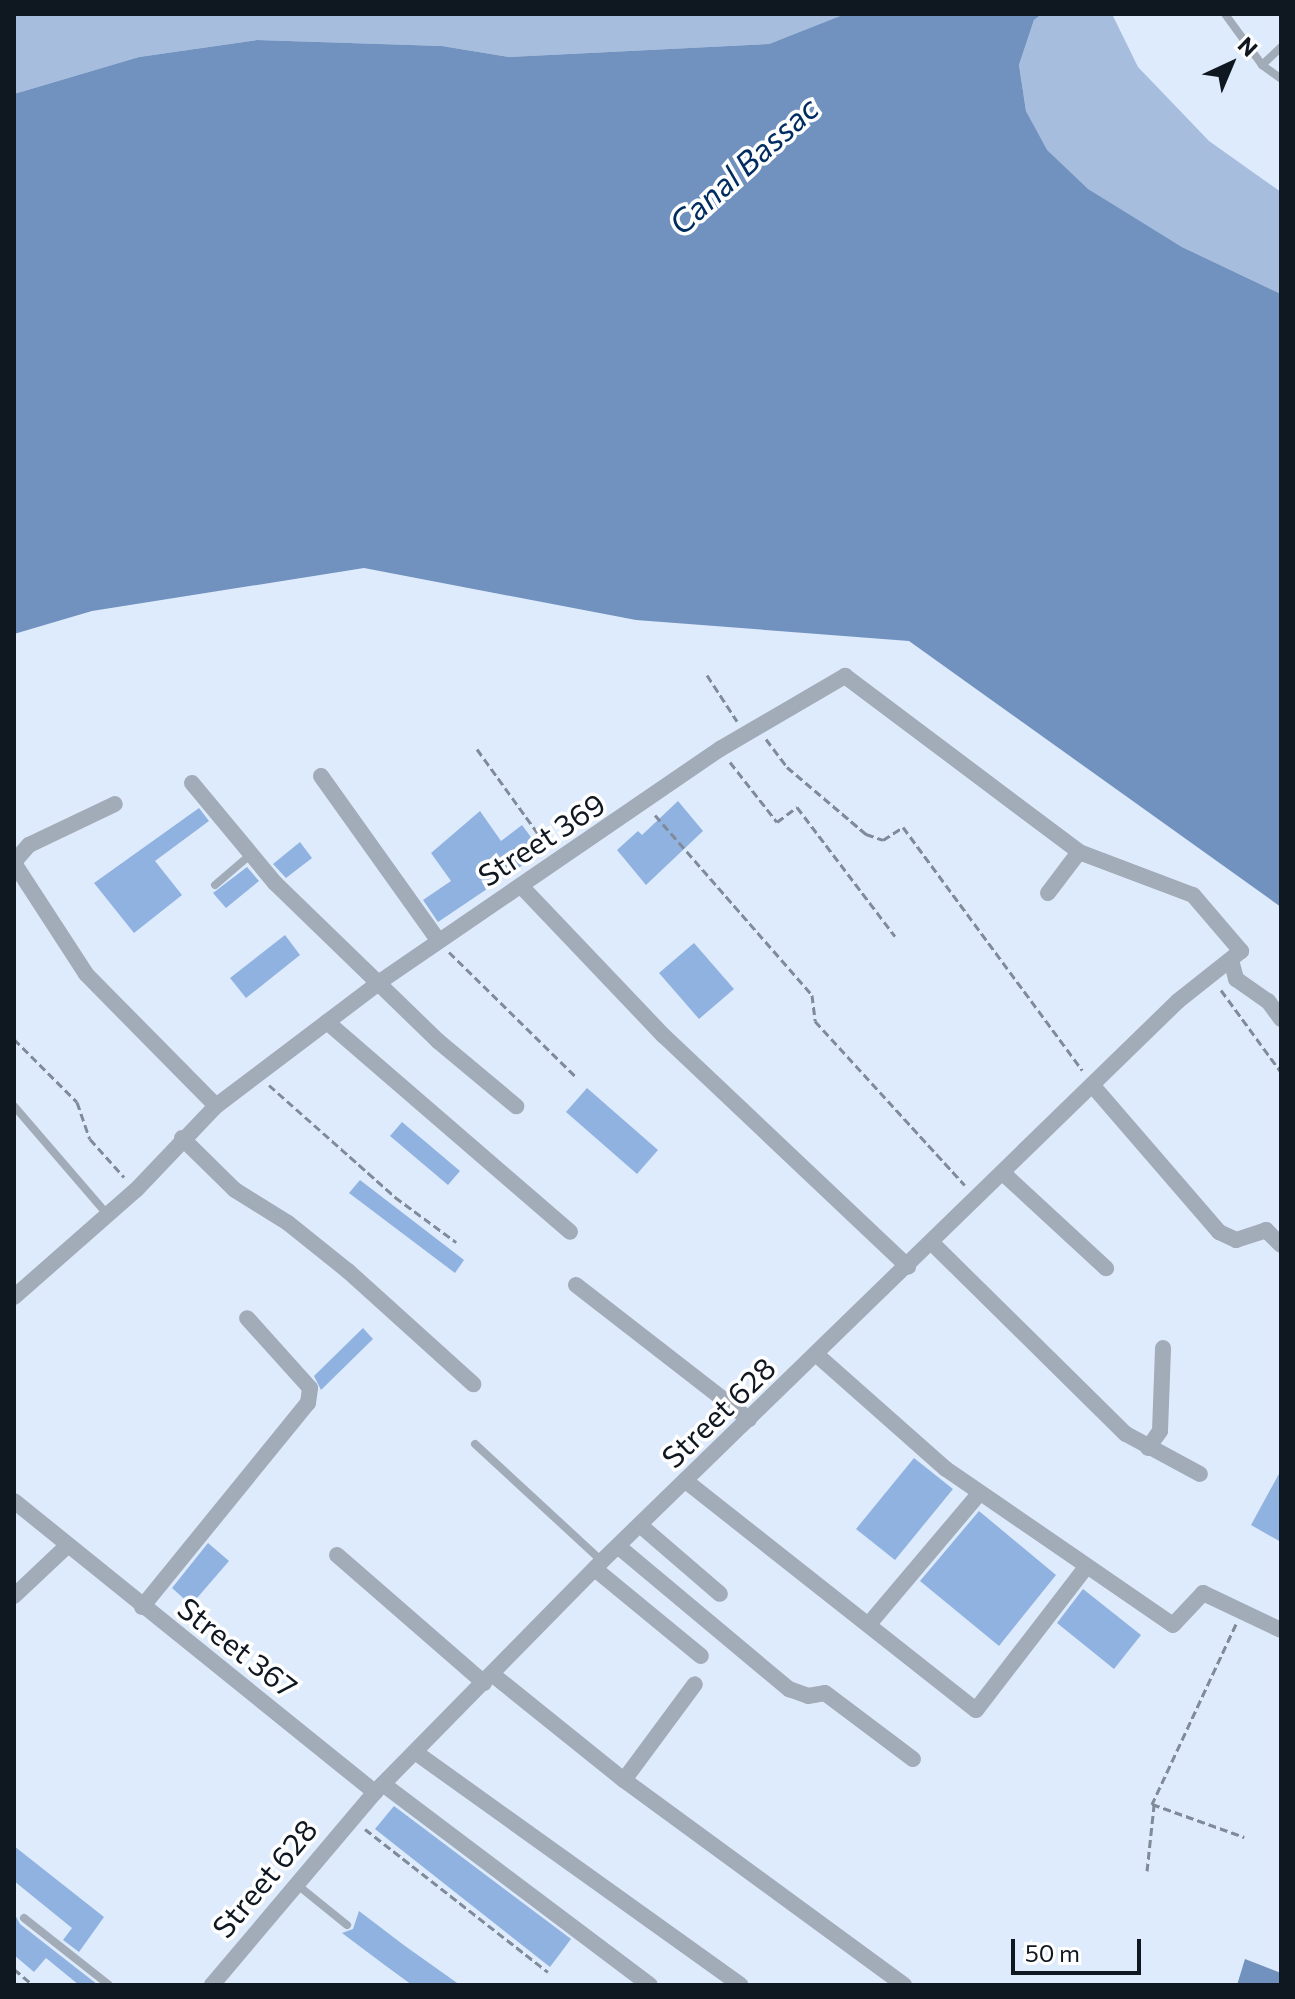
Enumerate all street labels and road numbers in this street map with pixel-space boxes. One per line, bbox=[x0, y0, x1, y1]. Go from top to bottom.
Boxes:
street label: Street 369 bbox=[471, 785, 611, 893]
street label: Street 628 bbox=[654, 1349, 782, 1475]
street label: Street 367 bbox=[171, 1589, 305, 1705]
street label: Street 628 bbox=[204, 1811, 324, 1945]

